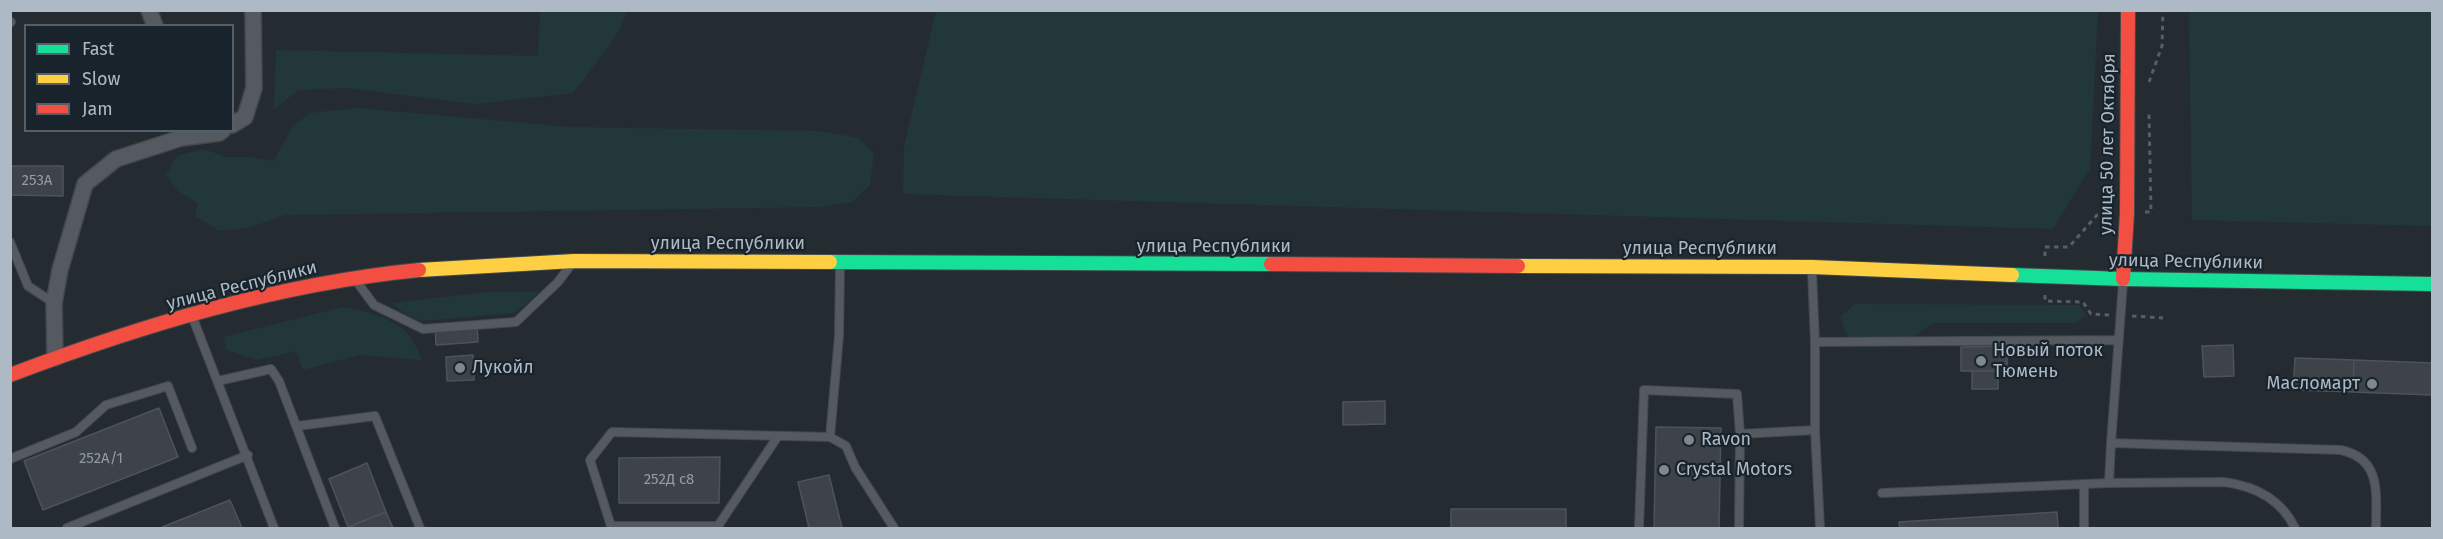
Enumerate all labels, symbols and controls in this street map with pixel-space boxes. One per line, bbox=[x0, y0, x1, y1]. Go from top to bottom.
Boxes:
legend bbox=[24, 24, 234, 132]
text: Fast bbox=[82, 38, 114, 60]
street label: улица 50 лет Октября bbox=[2096, 53, 2120, 235]
text: Slow bbox=[82, 68, 120, 90]
text: Jam bbox=[82, 98, 113, 120]
house number: 253А bbox=[22, 172, 52, 190]
street label: улица Республики bbox=[651, 233, 805, 255]
street label: улица Республики bbox=[1137, 236, 1291, 258]
street label: улица Республики bbox=[1623, 238, 1777, 260]
street label: улица Республики bbox=[2109, 250, 2263, 274]
street label: улица Республики bbox=[165, 257, 319, 315]
place label: Новый поток Тюмень bbox=[1993, 340, 2103, 382]
marker: Новый поток Тюмень bbox=[1974, 354, 1988, 368]
place label: Лукойл bbox=[472, 357, 534, 379]
marker: Лукойл bbox=[453, 361, 467, 375]
place label: Масломарт bbox=[2266, 373, 2360, 395]
marker: Масломарт bbox=[2365, 377, 2379, 391]
place label: Ravon bbox=[1701, 429, 1751, 451]
marker: Ravon bbox=[1682, 433, 1696, 447]
house number: 252А/1 bbox=[79, 450, 123, 468]
place label: Crystal Motors bbox=[1676, 459, 1792, 481]
marker: Crystal Motors bbox=[1657, 463, 1671, 477]
house number: 252Д с8 bbox=[644, 471, 694, 489]

